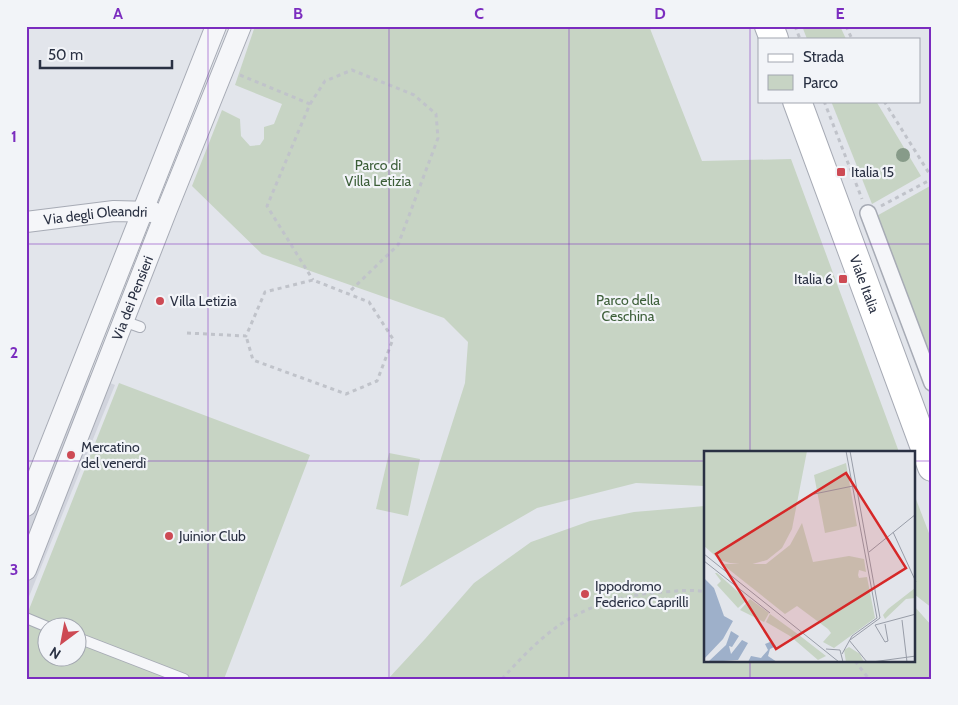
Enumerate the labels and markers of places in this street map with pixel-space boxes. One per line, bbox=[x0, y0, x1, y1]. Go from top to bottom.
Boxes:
place label: Italia 15 bbox=[851, 163, 894, 181]
marker: Italia 15 bbox=[835, 166, 847, 178]
place label: Italia 6 bbox=[794, 270, 833, 288]
marker: Italia 6 bbox=[837, 273, 849, 285]
place label: Villa Letizia bbox=[170, 292, 237, 310]
marker: Villa Letizia bbox=[154, 295, 166, 307]
place label: Mercatino del venerdì bbox=[81, 438, 146, 472]
marker: Mercatino del venerdì bbox=[65, 449, 77, 461]
place label: Juinior Club bbox=[178, 527, 246, 545]
marker: Juinior Club bbox=[163, 530, 175, 542]
place label: Ippodromo Federico Caprilli bbox=[595, 577, 688, 611]
marker: Ippodromo Federico Caprilli bbox=[579, 588, 591, 600]

